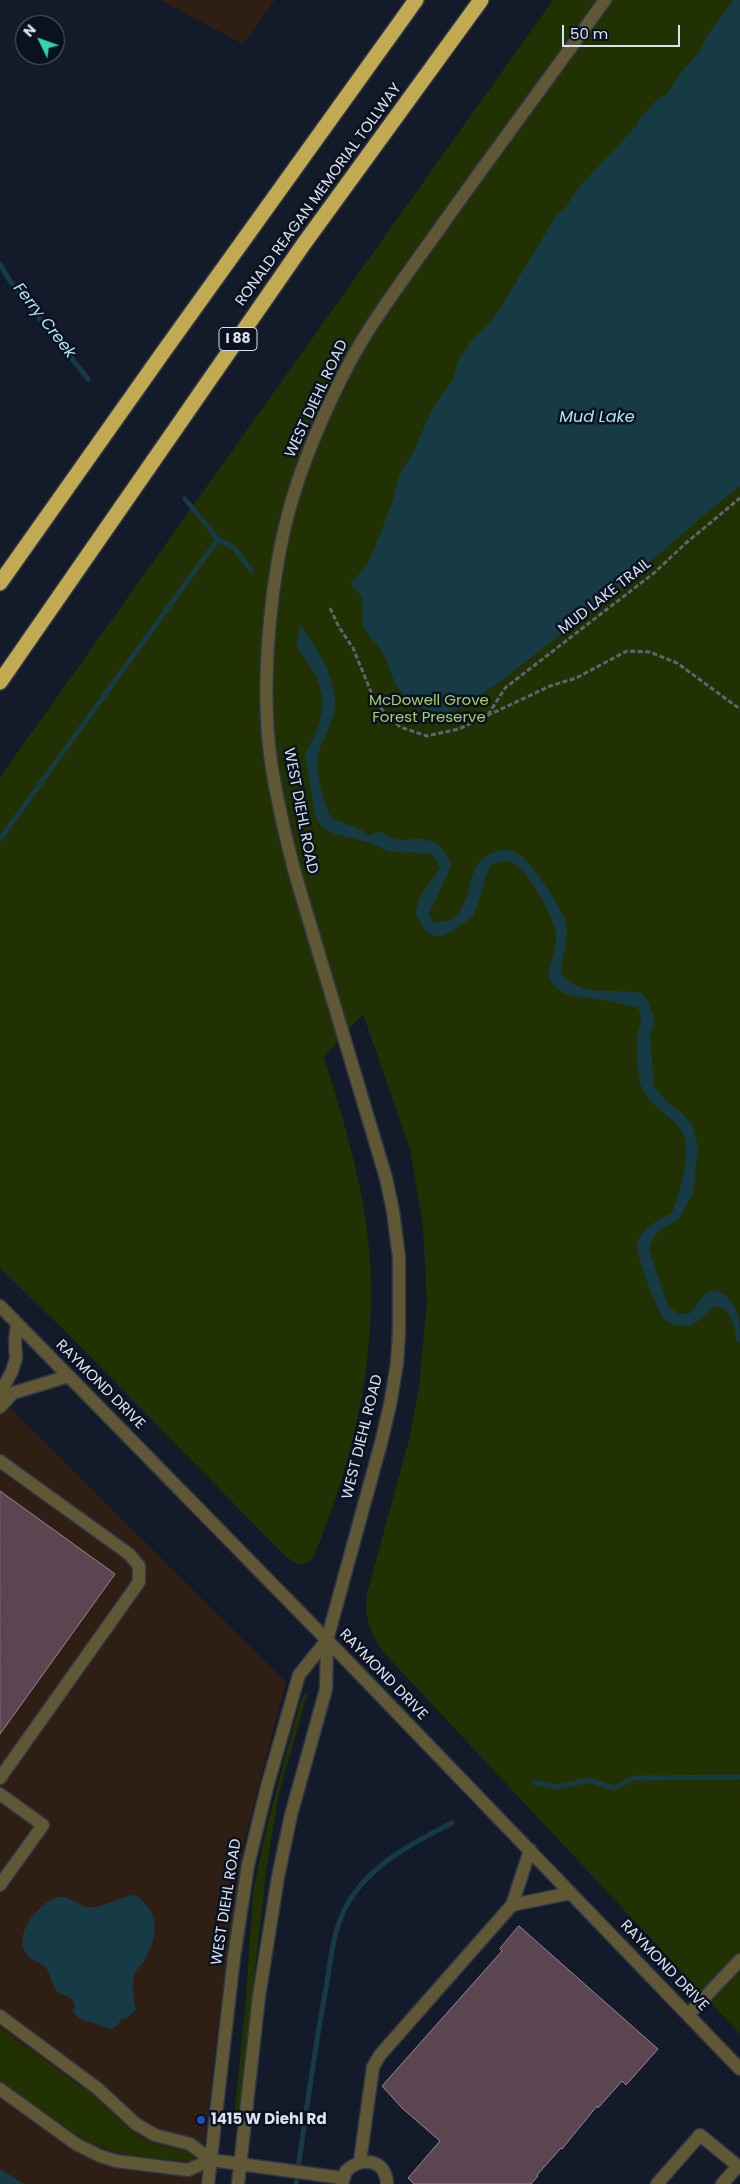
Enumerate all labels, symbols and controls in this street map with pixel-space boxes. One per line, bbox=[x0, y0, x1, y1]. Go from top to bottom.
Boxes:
north arrow bbox=[15, 15, 65, 65]
scale bar bbox=[565, 15, 682, 47]
text: N bbox=[19, 20, 41, 41]
text: 50 m bbox=[570, 23, 608, 44]
street label: RONALD REAGAN MEMORIAL TOLLWAY bbox=[232, 80, 406, 310]
water label: Ferry Creek bbox=[9, 280, 79, 362]
road number: I 88 bbox=[219, 328, 257, 350]
street label: WEST DIEHL ROAD bbox=[282, 337, 352, 461]
water label: Mud Lake bbox=[559, 408, 635, 428]
street label: MUD LAKE TRAIL bbox=[555, 555, 655, 639]
park label: McDowell Grove Forest Preserve bbox=[369, 692, 489, 727]
street label: WEST DIEHL ROAD bbox=[279, 747, 321, 875]
street label: RAYMOND DRIVE bbox=[52, 1337, 148, 1433]
street label: WEST DIEHL ROAD bbox=[339, 1373, 387, 1501]
street label: RAYMOND DRIVE bbox=[335, 1626, 431, 1724]
street label: WEST DIEHL ROAD bbox=[208, 1838, 246, 1966]
street label: RAYMOND DRIVE bbox=[616, 1917, 712, 2015]
place label: 1415 W Diehl Rd bbox=[211, 2111, 327, 2129]
marker: 1415 W Diehl Rd bbox=[195, 2114, 207, 2126]

